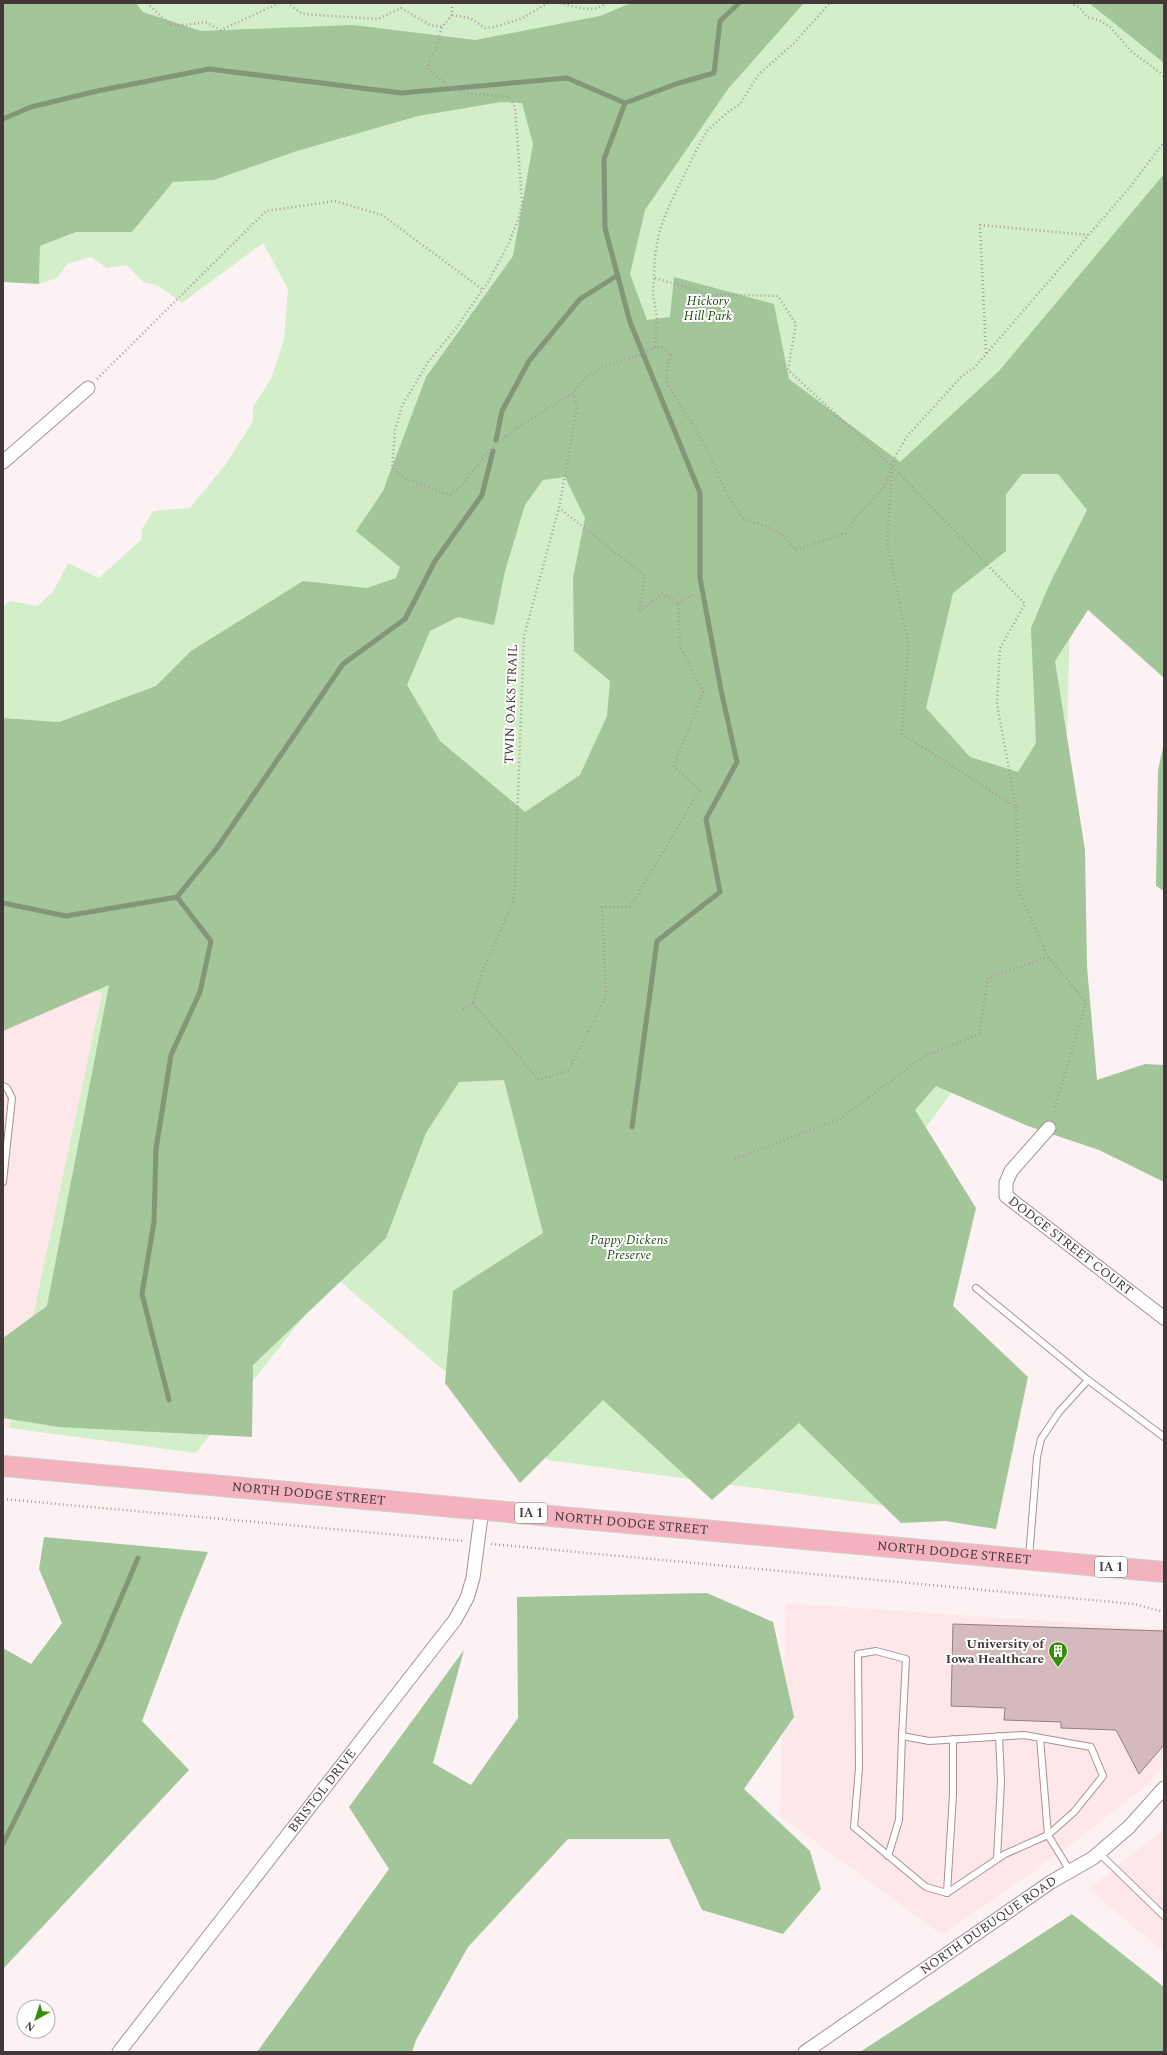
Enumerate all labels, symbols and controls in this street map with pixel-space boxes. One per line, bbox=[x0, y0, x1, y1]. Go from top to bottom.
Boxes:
park label: Hickory Hill Park bbox=[684, 291, 732, 326]
street label: TWIN OAKS TRAIL bbox=[499, 644, 523, 764]
street label: DODGE STREET COURT bbox=[1004, 1191, 1138, 1301]
park label: Pappy Dickens Preserve bbox=[590, 1230, 669, 1265]
street label: NORTH DODGE STREET bbox=[231, 1477, 387, 1511]
road number: IA 1 bbox=[515, 1503, 547, 1523]
street label: NORTH DODGE STREET bbox=[554, 1506, 709, 1540]
street label: NORTH DODGE STREET bbox=[876, 1536, 1032, 1570]
road number: IA 1 bbox=[1095, 1557, 1127, 1577]
place label: University of Iowa Healthcare bbox=[946, 1634, 1045, 1669]
building icon: University of Iowa Healthcare bbox=[1047, 1640, 1069, 1668]
street label: BRISTOL DRIVE bbox=[283, 1744, 361, 1837]
street label: NORTH DUBUQUE ROAD bbox=[916, 1871, 1060, 1980]
north arrow bbox=[16, 1999, 56, 2039]
text: N bbox=[21, 2017, 39, 2036]

